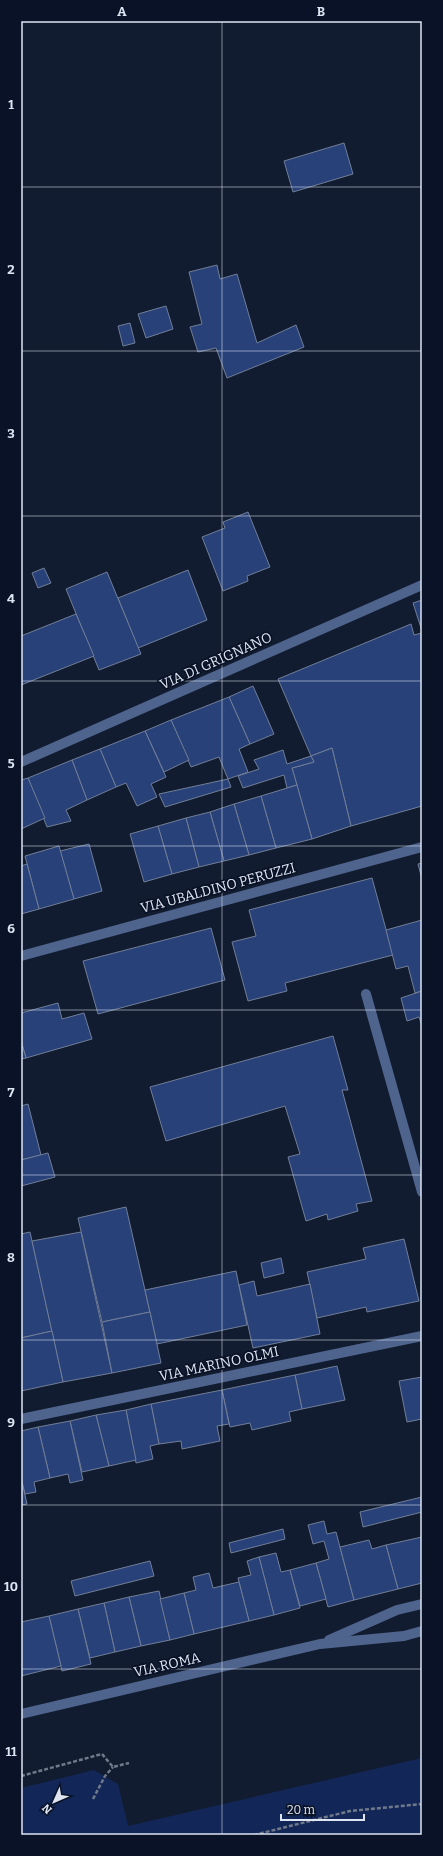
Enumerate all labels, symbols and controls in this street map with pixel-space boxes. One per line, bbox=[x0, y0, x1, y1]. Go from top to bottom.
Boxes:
text: A bbox=[117, 4, 127, 19]
text: B bbox=[317, 4, 325, 19]
text: 1 bbox=[8, 97, 14, 112]
text: 2 bbox=[7, 262, 15, 277]
text: 3 bbox=[7, 426, 15, 441]
text: 4 bbox=[7, 591, 15, 606]
street label: VIA DI GRIGNANO bbox=[157, 629, 275, 693]
text: 5 bbox=[7, 756, 15, 771]
street label: VIA UBALDINO PERUZZI bbox=[139, 859, 297, 917]
text: 6 bbox=[7, 921, 15, 936]
text: 7 bbox=[8, 1085, 15, 1100]
text: 8 bbox=[7, 1250, 15, 1265]
street label: VIA MARINO OLMI bbox=[157, 1343, 281, 1385]
text: 9 bbox=[7, 1415, 15, 1430]
text: 10 bbox=[4, 1579, 18, 1594]
street label: VIA ROMA bbox=[132, 1649, 202, 1681]
text: 11 bbox=[5, 1744, 17, 1759]
north arrow bbox=[34, 1782, 74, 1822]
scale bar bbox=[281, 1796, 364, 1822]
text: N bbox=[39, 1801, 55, 1816]
text: 20 m bbox=[287, 1803, 316, 1817]

